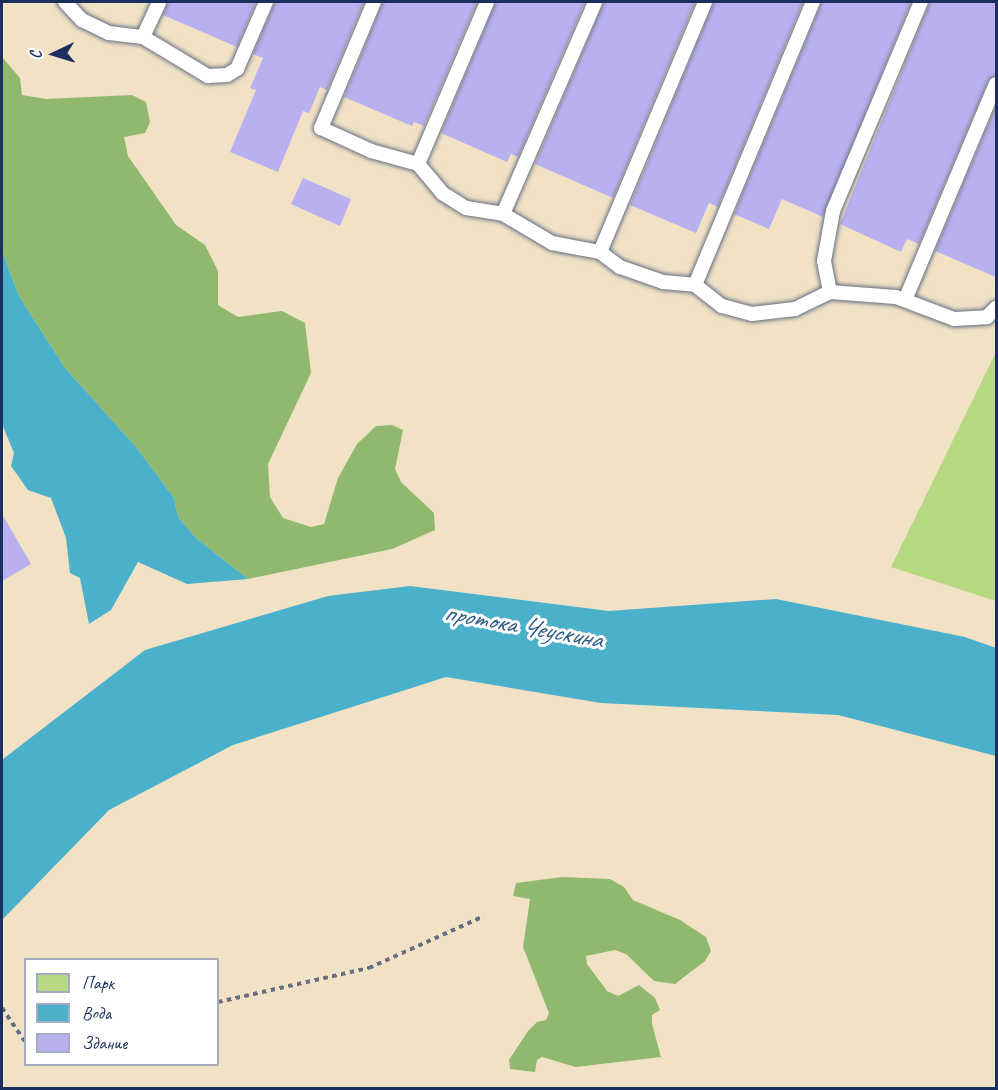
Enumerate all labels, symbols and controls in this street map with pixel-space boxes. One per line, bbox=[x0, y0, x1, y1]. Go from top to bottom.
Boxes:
north arrow bbox=[24, 24, 84, 84]
text: С bbox=[26, 51, 46, 60]
water label: протока Чеускина bbox=[441, 597, 605, 655]
legend bbox=[24, 958, 219, 1066]
text: Парк bbox=[82, 972, 114, 994]
text: Вода bbox=[82, 1002, 111, 1024]
text: Здание bbox=[82, 1032, 127, 1054]

